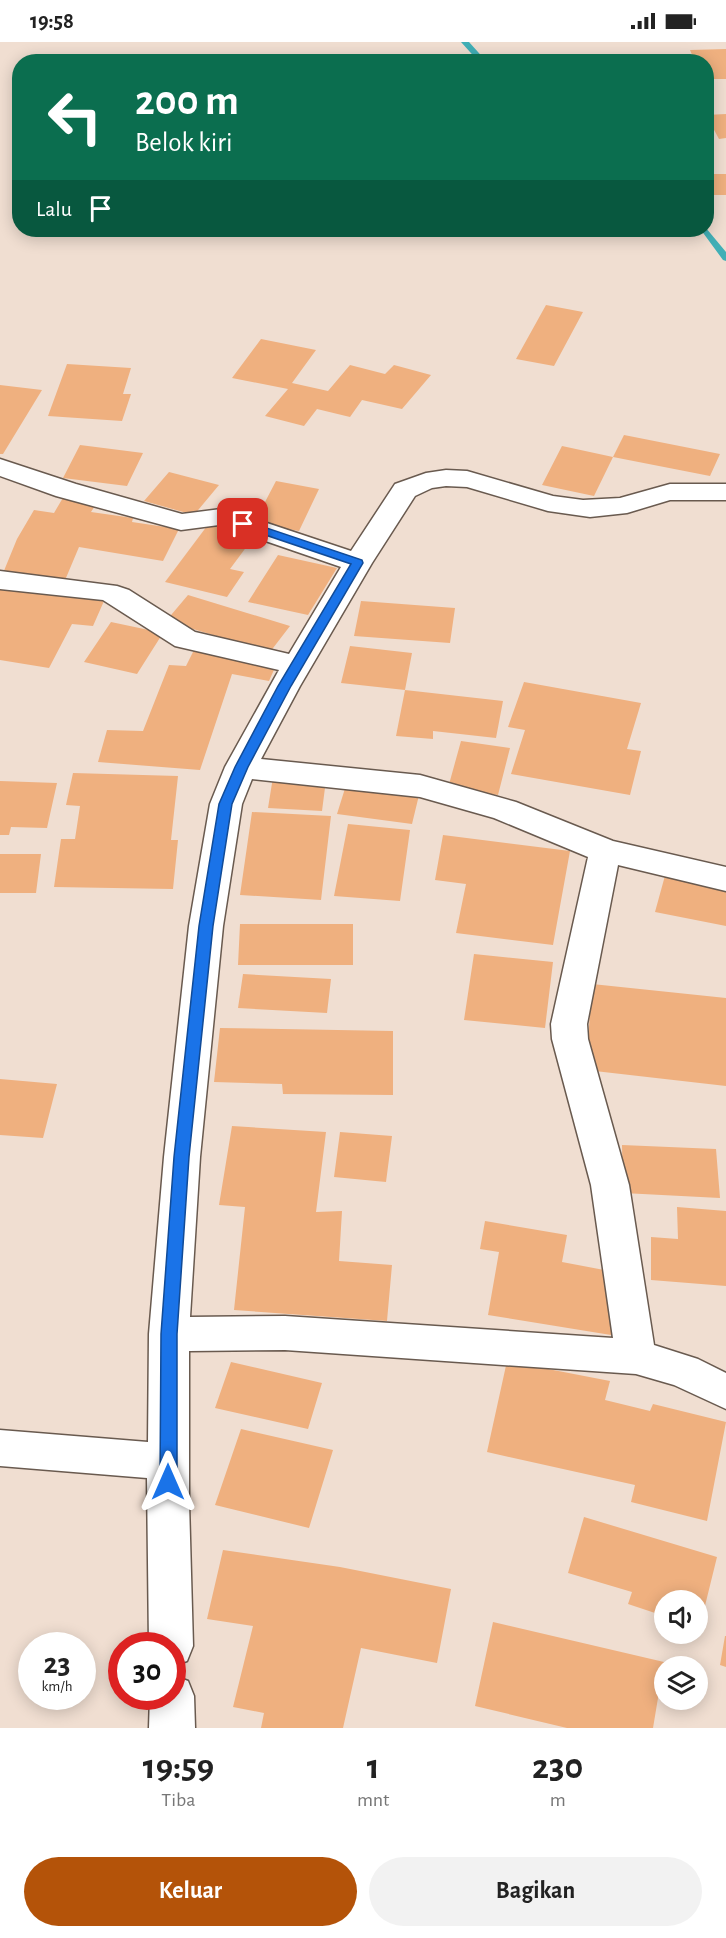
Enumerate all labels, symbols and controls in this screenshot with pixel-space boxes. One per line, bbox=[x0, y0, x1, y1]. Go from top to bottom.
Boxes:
text: 19:58 bbox=[30, 10, 74, 32]
icon: left bbox=[36, 78, 114, 156]
text: 200 m bbox=[135, 80, 239, 122]
text: Belok kiri bbox=[135, 129, 232, 156]
icon: arrive bbox=[84, 192, 117, 225]
text: Lalu bbox=[36, 198, 72, 220]
pin bbox=[217, 498, 268, 549]
icon: arrive bbox=[226, 507, 259, 540]
position arrow bbox=[136, 1450, 200, 1514]
map controls bbox=[654, 1590, 708, 1710]
button: sound bbox=[654, 1590, 708, 1644]
speed limit sign: 30 bbox=[108, 1632, 186, 1710]
text: 23 bbox=[43, 1649, 71, 1679]
button: layers bbox=[654, 1656, 708, 1710]
text: km/h bbox=[42, 1679, 72, 1694]
text: 19:59 bbox=[143, 1749, 214, 1785]
text: 1 bbox=[367, 1749, 380, 1785]
text: 230 bbox=[532, 1749, 583, 1785]
text: Tiba bbox=[161, 1790, 196, 1810]
text: mnt bbox=[357, 1790, 389, 1810]
text: m bbox=[550, 1790, 566, 1810]
button: Keluar bbox=[24, 1857, 357, 1926]
button: Bagikan bbox=[369, 1857, 702, 1926]

